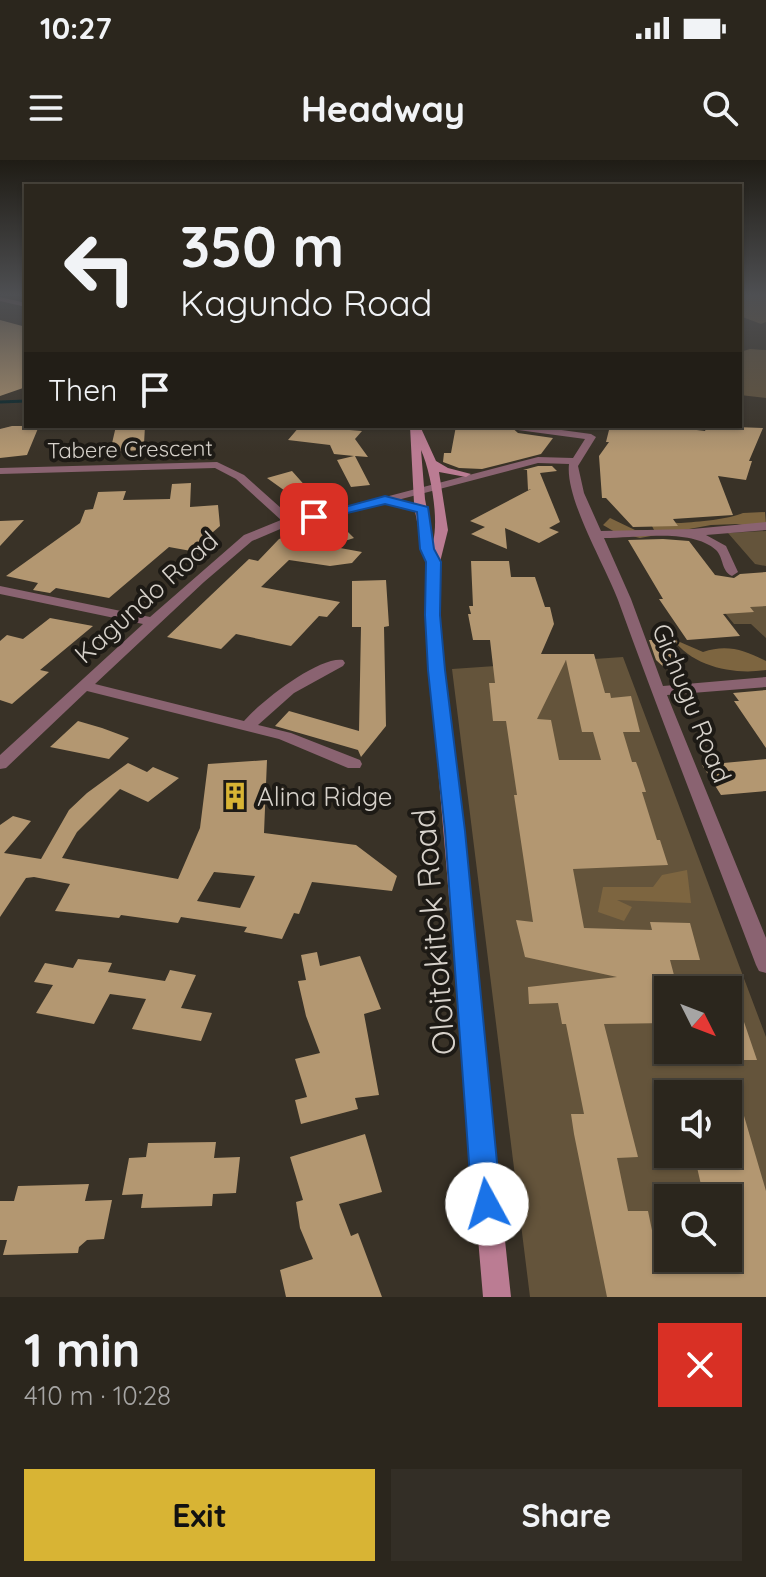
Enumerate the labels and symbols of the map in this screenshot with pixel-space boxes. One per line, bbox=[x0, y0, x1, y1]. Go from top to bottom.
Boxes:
street label: Tabere Crescent bbox=[47, 434, 213, 464]
pin bbox=[280, 483, 348, 551]
street label: Kagundo Road bbox=[67, 524, 225, 670]
street label: Gichugu Road bbox=[645, 619, 739, 787]
place label: Alina Ridge bbox=[257, 780, 392, 813]
building icon: Alina Ridge bbox=[220, 781, 250, 811]
street label: Oloitokitok Road bbox=[402, 807, 464, 1057]
north arrow bbox=[654, 976, 742, 1064]
position arrow bbox=[445, 1162, 529, 1246]

